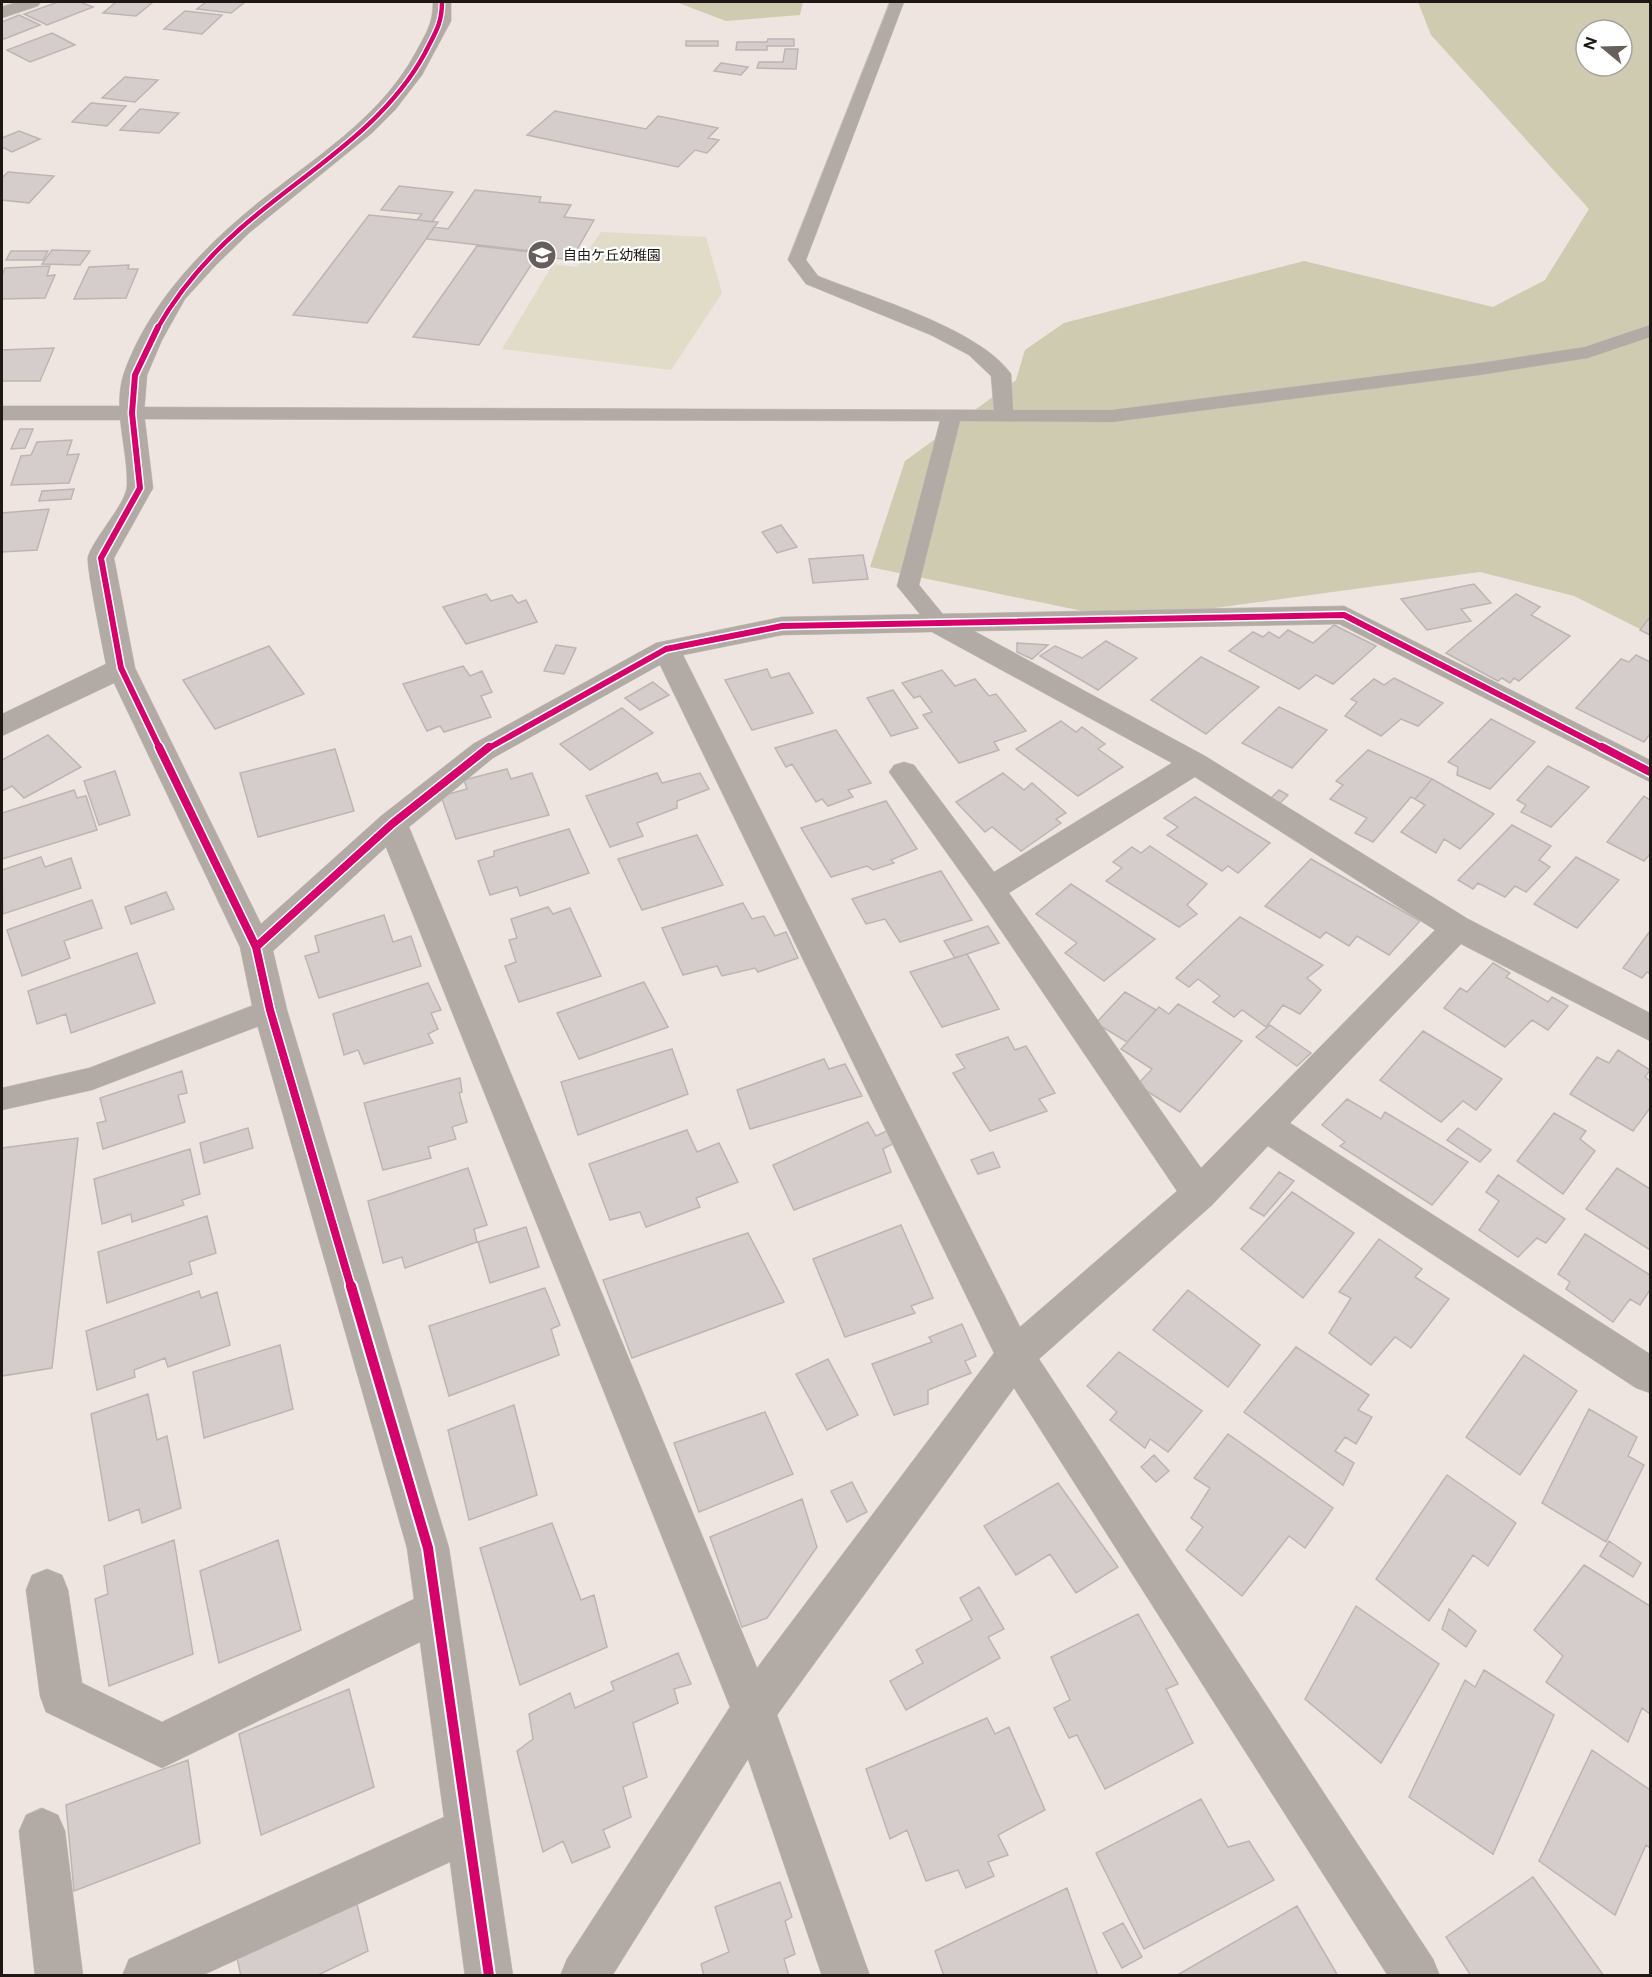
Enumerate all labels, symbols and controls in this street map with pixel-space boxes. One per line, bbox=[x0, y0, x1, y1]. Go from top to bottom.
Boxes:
north arrow bbox=[1574, 18, 1634, 78]
text: N bbox=[1579, 34, 1601, 52]
school or university icon: 自由ケ丘幼稚園 bbox=[526, 239, 558, 271]
place label: 自由ケ丘幼稚園 bbox=[563, 247, 661, 264]

